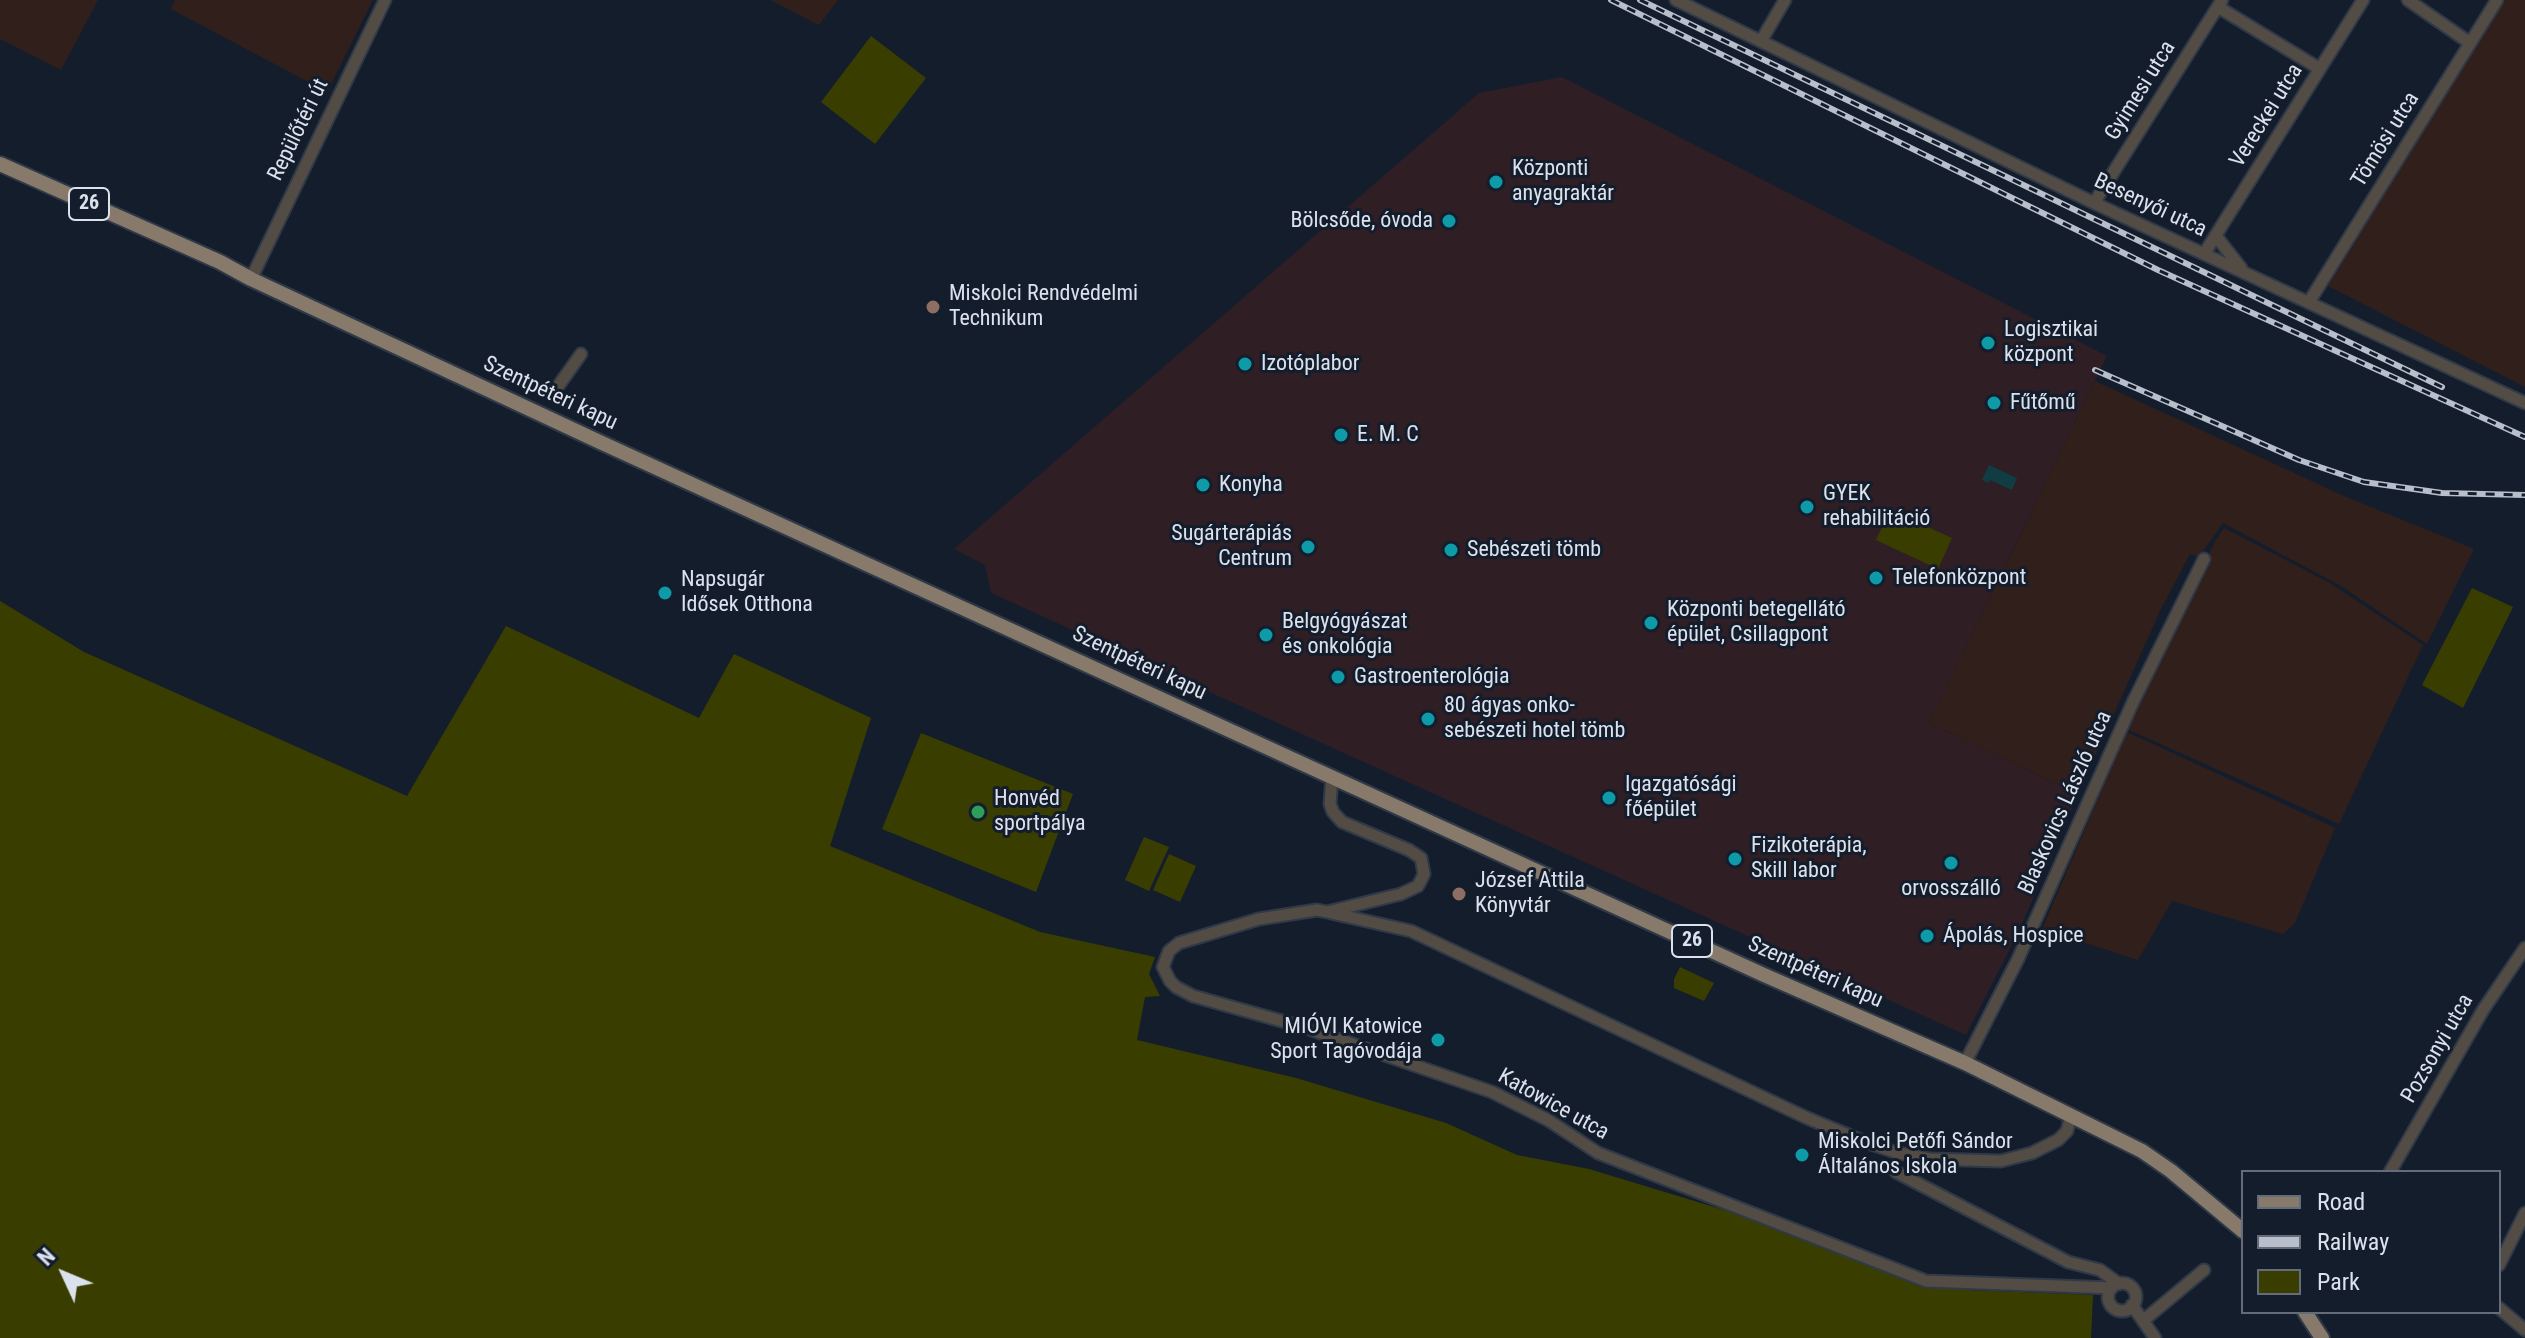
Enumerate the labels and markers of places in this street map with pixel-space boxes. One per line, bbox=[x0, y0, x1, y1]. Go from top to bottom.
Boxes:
place label: Központi anyagraktár bbox=[1512, 156, 1614, 208]
marker: Központi anyagraktár bbox=[1487, 173, 1505, 191]
place label: Bölcsőde, óvoda bbox=[1290, 208, 1433, 234]
marker: Bölcsőde, óvoda bbox=[1440, 212, 1458, 230]
place label: Miskolci Rendvédelmi Technikum bbox=[949, 281, 1138, 332]
marker: Miskolci Rendvédelmi Technikum bbox=[924, 298, 942, 316]
place label: Logisztikai központ bbox=[2004, 317, 2098, 368]
marker: Logisztikai központ bbox=[1979, 334, 1997, 352]
place label: Izotóplabor bbox=[1261, 351, 1359, 377]
marker: Izotóplabor bbox=[1236, 355, 1254, 373]
place label: Fűtőmű bbox=[2010, 390, 2076, 416]
marker: Fűtőmű bbox=[1985, 394, 2003, 412]
place label: E. M. C bbox=[1357, 422, 1419, 448]
marker: E. M. C bbox=[1332, 426, 1350, 444]
place label: Konyha bbox=[1219, 472, 1283, 498]
marker: Konyha bbox=[1194, 476, 1212, 494]
place label: GYEK rehabilitáció bbox=[1823, 481, 1930, 532]
marker: GYEK rehabilitáció bbox=[1798, 498, 1816, 516]
place label: Sugárterápiás Centrum bbox=[1171, 521, 1292, 572]
place label: Sebészeti tömb bbox=[1467, 537, 1601, 563]
marker: Sugárterápiás Centrum bbox=[1299, 538, 1317, 556]
marker: Sebészeti tömb bbox=[1442, 541, 1460, 559]
place label: Telefonközpont bbox=[1892, 565, 2026, 591]
place label: Napsugár Idősek Otthona bbox=[681, 567, 813, 618]
marker: Telefonközpont bbox=[1867, 569, 1885, 587]
marker: Napsugár Idősek Otthona bbox=[656, 584, 674, 602]
place label: Központi betegellátó épület, Csillagpont bbox=[1667, 597, 1846, 648]
place label: Belgyógyászat és onkológia bbox=[1282, 609, 1407, 660]
marker: Központi betegellátó épület, Csillagpont bbox=[1642, 614, 1660, 632]
marker: Belgyógyászat és onkológia bbox=[1257, 626, 1275, 644]
place label: Gastroenterológia bbox=[1354, 664, 1509, 690]
marker: Gastroenterológia bbox=[1329, 668, 1347, 686]
place label: 80 ágyas onko- sebészeti hotel tömb bbox=[1444, 693, 1625, 744]
marker: 80 ágyas onko- sebészeti hotel tömb bbox=[1419, 710, 1437, 728]
place label: Igazgatósági főépület bbox=[1625, 772, 1737, 824]
place label: Honvéd sportpálya bbox=[994, 786, 1086, 838]
marker: Igazgatósági főépület bbox=[1600, 789, 1618, 807]
marker: Honvéd sportpálya bbox=[969, 803, 987, 821]
place label: Fizikoterápia, Skill labor bbox=[1751, 833, 1867, 884]
marker: Fizikoterápia, Skill labor bbox=[1726, 850, 1744, 868]
marker: orvosszálló bbox=[1942, 854, 1960, 872]
place label: József Attila Könyvtár bbox=[1475, 868, 1585, 920]
place label: orvosszálló bbox=[1901, 876, 2001, 902]
marker: József Attila Könyvtár bbox=[1450, 885, 1468, 903]
place label: Ápolás, Hospice bbox=[1943, 923, 2084, 949]
marker: Ápolás, Hospice bbox=[1918, 927, 1936, 945]
place label: MIÓVI Katowice Sport Tagóvodája bbox=[1270, 1014, 1422, 1066]
marker: MIÓVI Katowice Sport Tagóvodája bbox=[1429, 1031, 1447, 1049]
place label: Miskolci Petőfi Sándor Általános Iskola bbox=[1818, 1129, 2013, 1180]
marker: Miskolci Petőfi Sándor Általános Iskola bbox=[1793, 1146, 1811, 1164]

